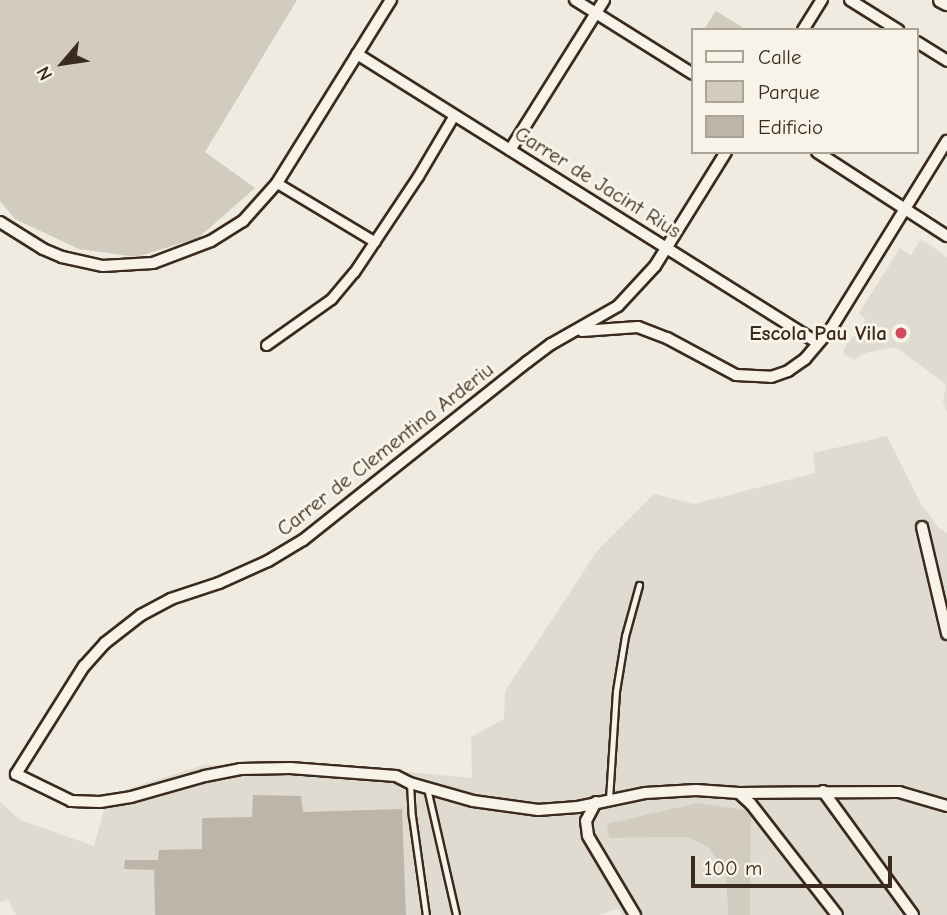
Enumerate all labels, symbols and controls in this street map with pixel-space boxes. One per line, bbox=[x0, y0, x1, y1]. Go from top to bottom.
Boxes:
north arrow bbox=[28, 28, 98, 98]
legend bbox=[692, 28, 919, 154]
text: Calle bbox=[758, 45, 801, 69]
text: N bbox=[32, 62, 57, 84]
text: Parque bbox=[758, 80, 820, 104]
text: Edificio bbox=[758, 115, 823, 139]
street label: Carrer de Jacint Rius bbox=[510, 121, 686, 243]
place label: Escola Pau Vila bbox=[749, 320, 887, 346]
marker: Escola Pau Vila bbox=[893, 325, 909, 341]
street label: Carrer de Clementina Arderiu bbox=[272, 357, 498, 541]
scale bar bbox=[695, 842, 896, 886]
text: 100 m bbox=[704, 856, 762, 880]

